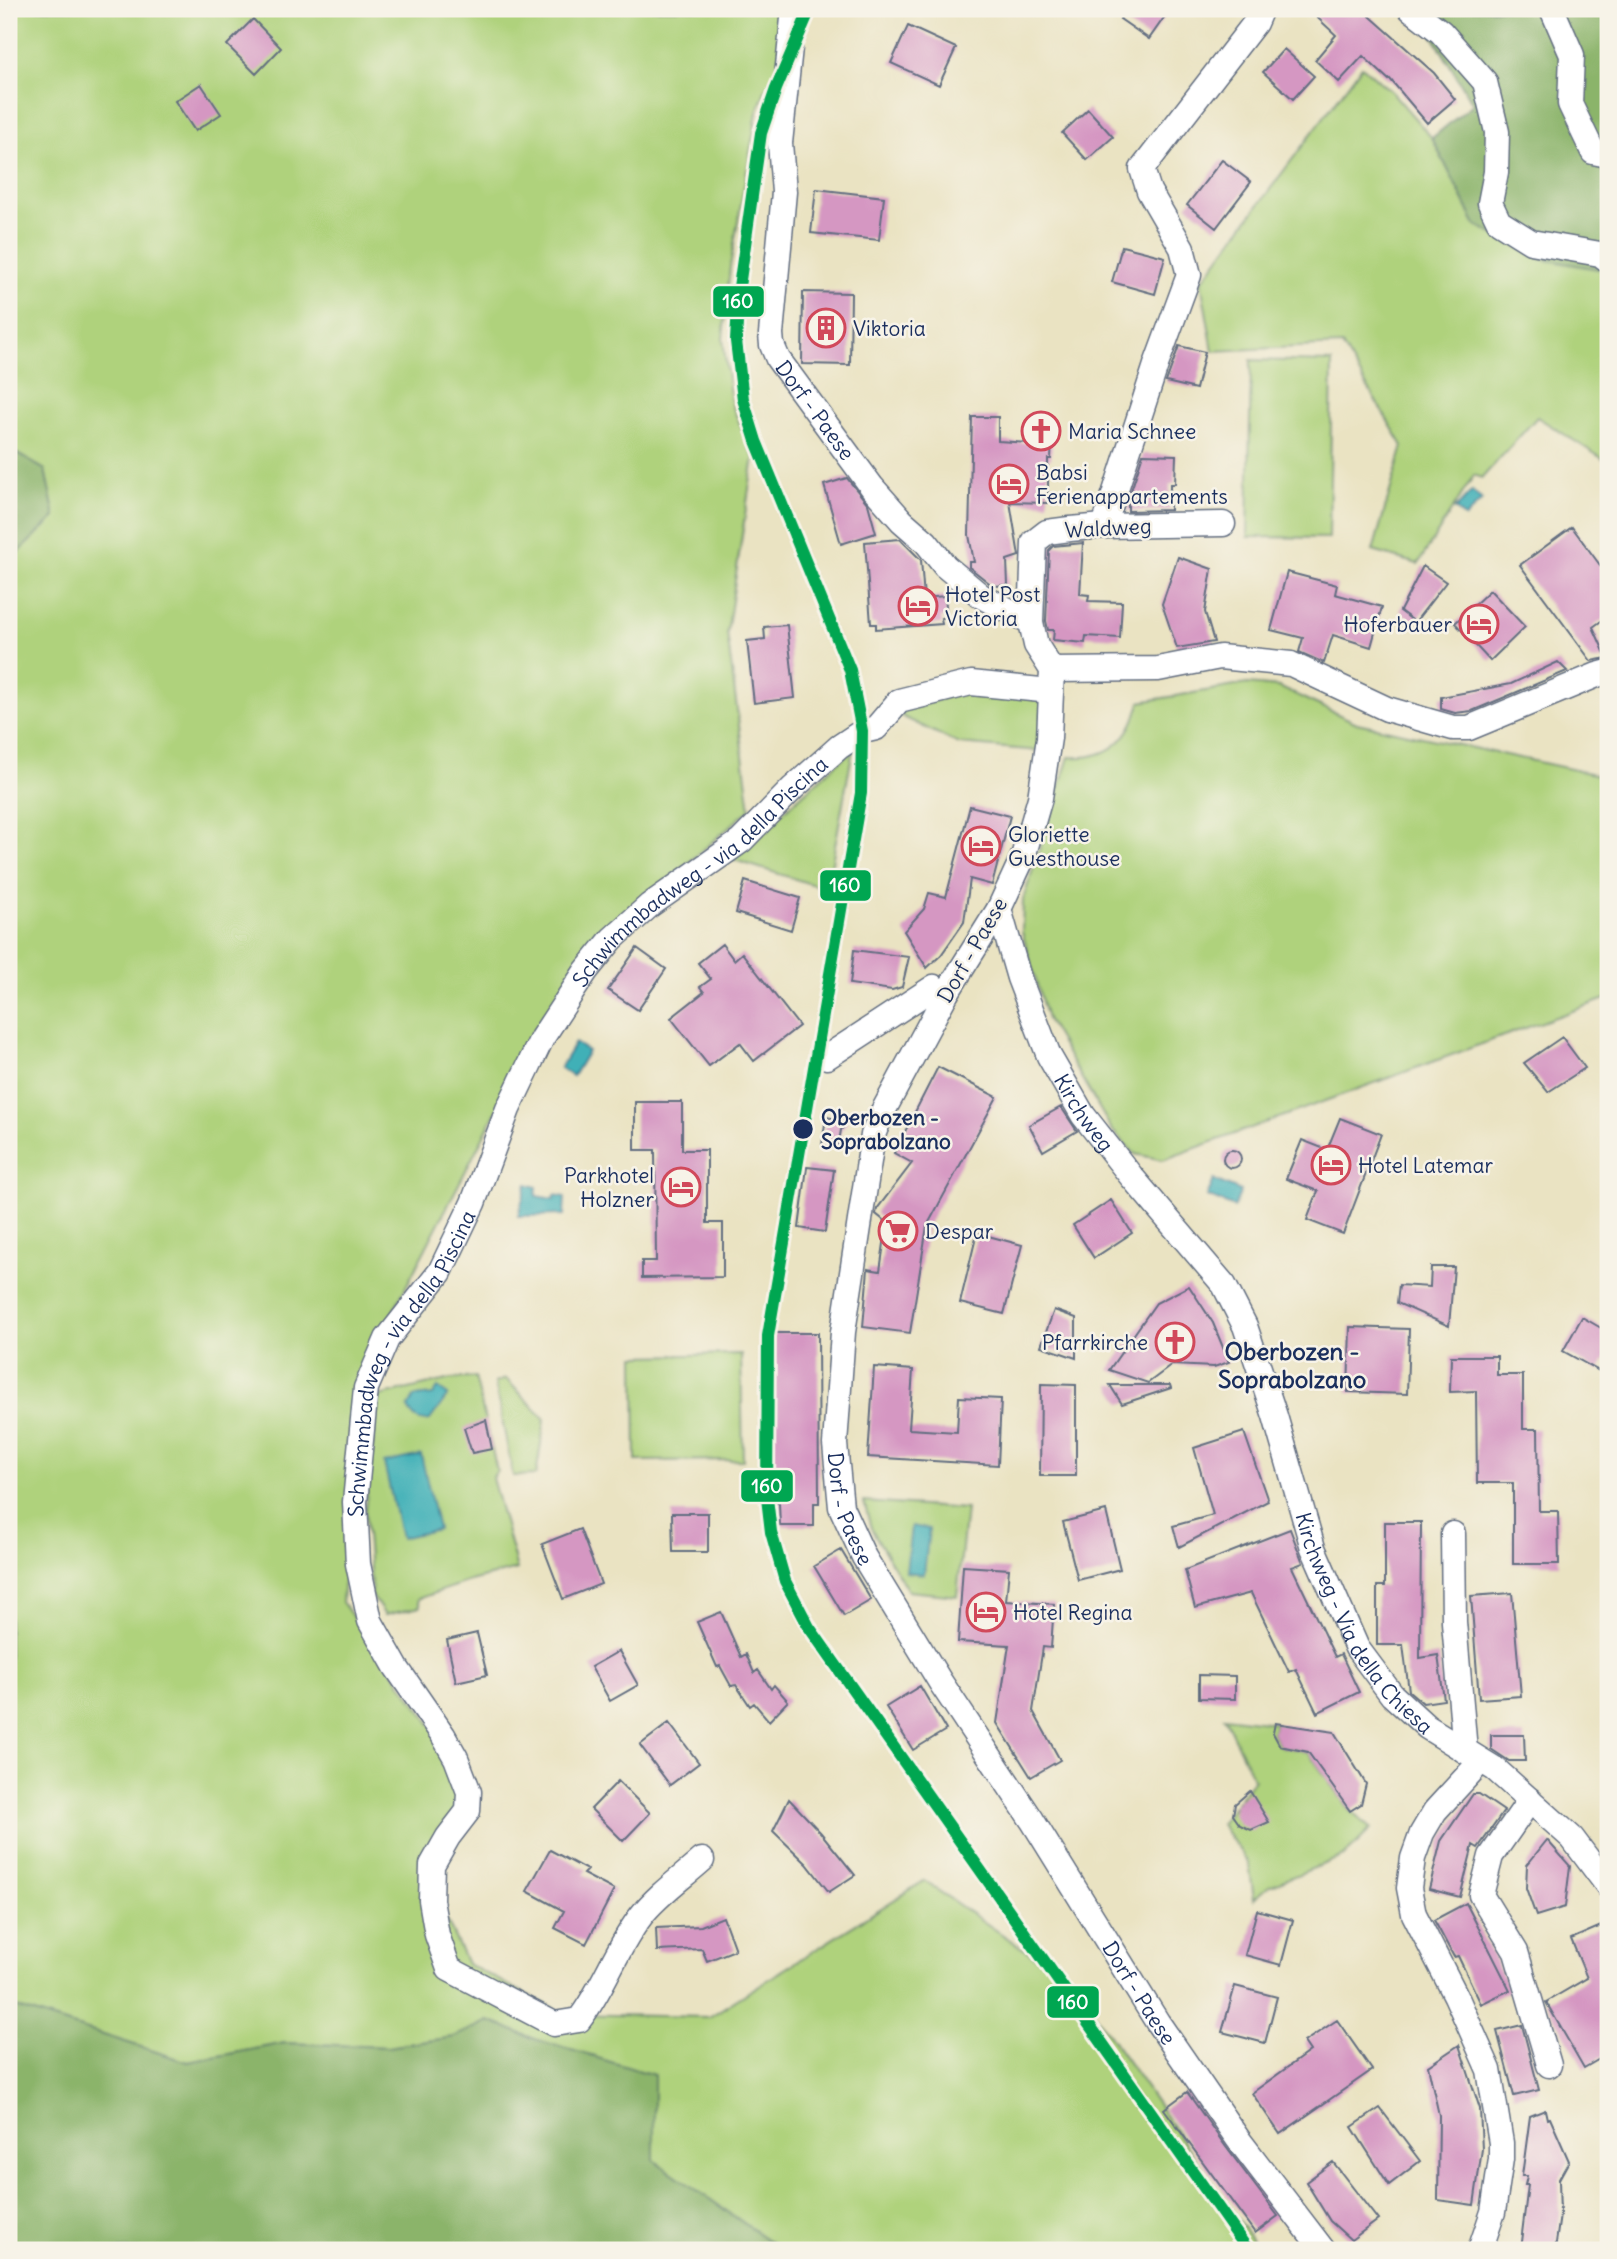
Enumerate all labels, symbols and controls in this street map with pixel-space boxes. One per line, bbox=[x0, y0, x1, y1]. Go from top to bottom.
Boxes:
line badge: 160 bbox=[712, 285, 765, 318]
text: 160 bbox=[722, 289, 754, 313]
building icon: Viktoria bbox=[805, 307, 847, 349]
place label: Viktoria bbox=[853, 315, 926, 342]
street label: Dorf - Paese bbox=[770, 355, 861, 465]
church icon: Maria Schnee bbox=[1020, 410, 1062, 452]
place label: Maria Schnee bbox=[1068, 418, 1196, 445]
place label: Babsi Ferienappartements bbox=[1036, 459, 1228, 510]
hotel icon: Babsi Ferienappartements bbox=[988, 463, 1030, 505]
street label: Waldweg bbox=[1064, 512, 1152, 544]
place label: Hotel Post Victoria bbox=[945, 581, 1040, 632]
hotel icon: Hotel Post Victoria bbox=[897, 585, 939, 627]
hotel icon: Hoferbauer bbox=[1458, 603, 1500, 645]
place label: Hoferbauer bbox=[1343, 611, 1452, 638]
street label: Schwimmbadweg - via della Piscina bbox=[566, 750, 833, 992]
place label: Gloriette Guesthouse bbox=[1008, 821, 1120, 872]
hotel icon: Gloriette Guesthouse bbox=[960, 825, 1002, 867]
line badge: 160 bbox=[819, 869, 872, 902]
text: 160 bbox=[829, 873, 861, 897]
street label: Dorf - Paese bbox=[931, 892, 1013, 1008]
street label: Kirchweg bbox=[1048, 1069, 1120, 1157]
place label: Oberbozen - Soprabolzano bbox=[821, 1104, 951, 1155]
marker: Oberbozen - Soprabolzano bbox=[791, 1117, 815, 1141]
hotel icon: Hotel Latemar bbox=[1310, 1144, 1352, 1186]
place label: Hotel Latemar bbox=[1358, 1152, 1493, 1179]
place label: Parkhotel Holzner bbox=[564, 1162, 654, 1213]
hotel icon: Parkhotel Holzner bbox=[660, 1166, 702, 1208]
street label: Schwimmbadweg - via della Piscina bbox=[341, 1206, 481, 1518]
supermarket icon: Despar bbox=[877, 1210, 919, 1252]
place label: Despar bbox=[925, 1218, 994, 1245]
church icon: Pfarrkirche bbox=[1154, 1321, 1196, 1363]
place label: Pfarrkirche bbox=[1042, 1329, 1148, 1356]
district label: Oberbozen - Soprabolzano bbox=[1218, 1336, 1366, 1394]
street label: Dorf - Paese bbox=[822, 1451, 879, 1570]
line badge: 160 bbox=[740, 1469, 794, 1503]
text: 160 bbox=[751, 1474, 783, 1498]
street label: Kirchweg - Via della Chiesa bbox=[1290, 1509, 1439, 1740]
hotel icon: Hotel Regina bbox=[965, 1591, 1007, 1633]
place label: Hotel Regina bbox=[1013, 1599, 1132, 1626]
street label: Dorf - Paese bbox=[1097, 1936, 1182, 2050]
line badge: 160 bbox=[1046, 1985, 1100, 2019]
text: 160 bbox=[1057, 1990, 1089, 2014]

